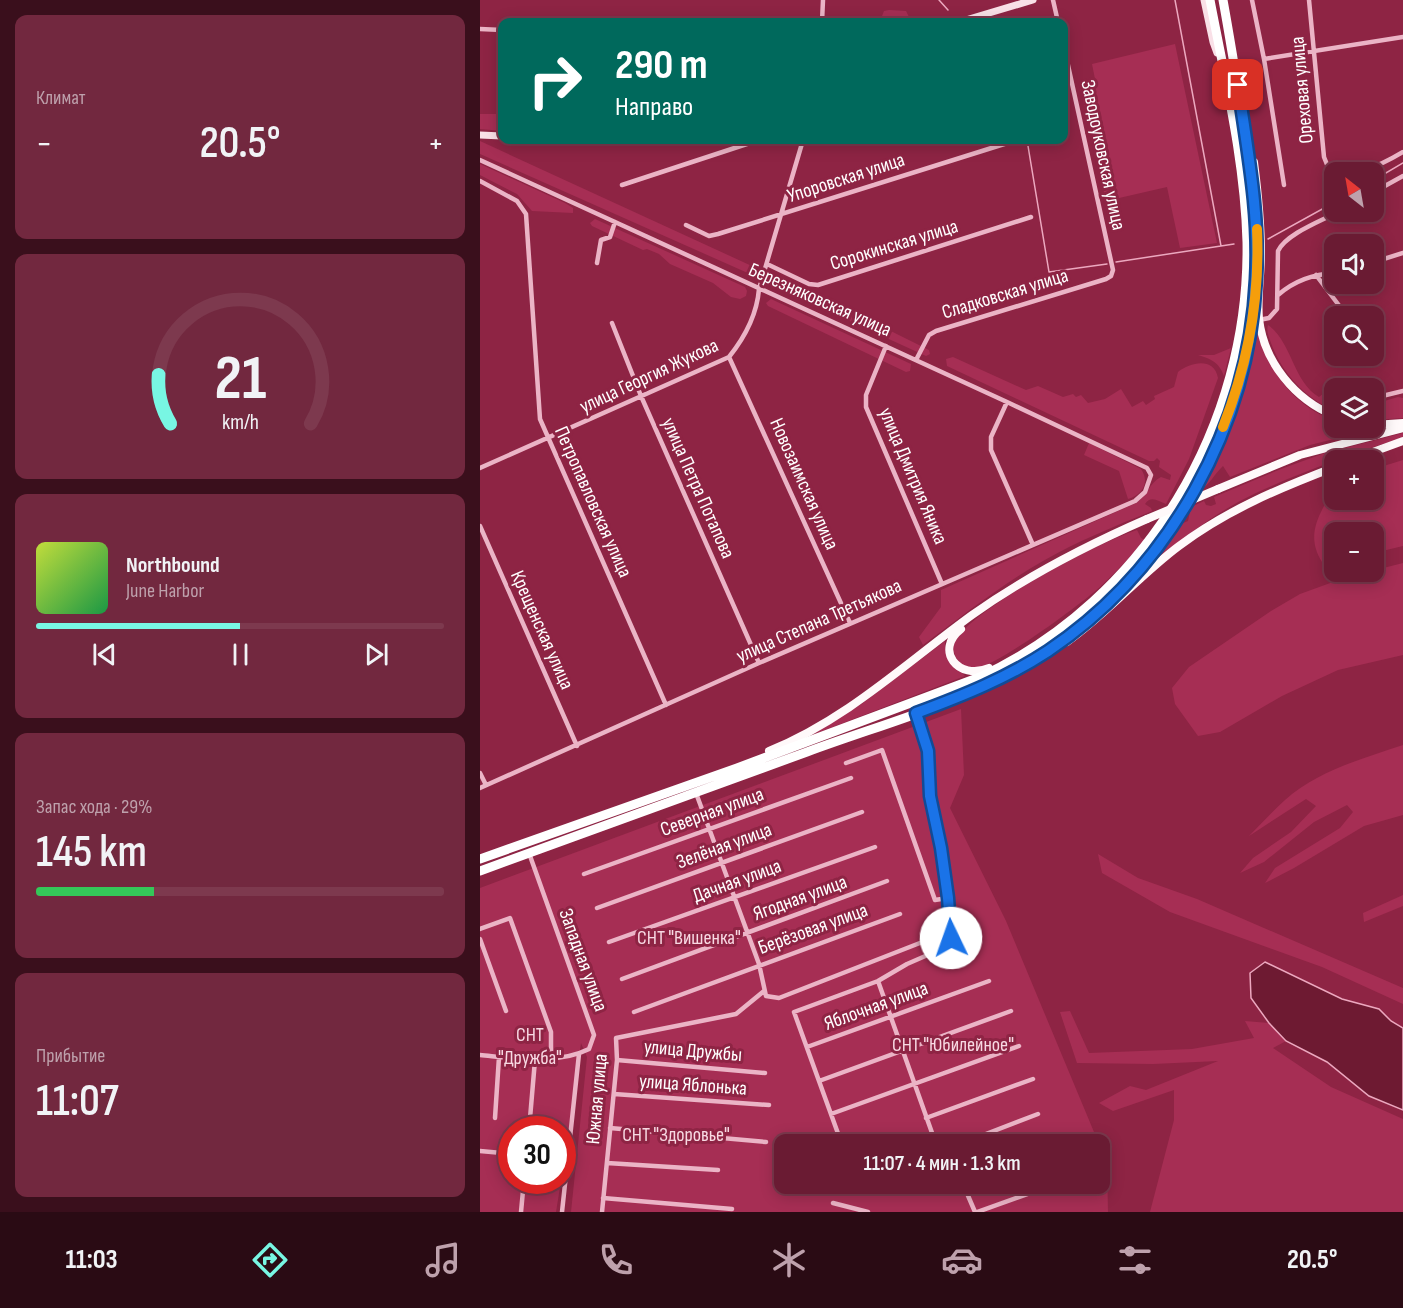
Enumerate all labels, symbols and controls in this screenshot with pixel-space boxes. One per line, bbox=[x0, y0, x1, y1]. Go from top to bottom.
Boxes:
street label: Ореховая улица bbox=[1285, 35, 1319, 145]
text: 290 m bbox=[615, 40, 708, 91]
icon: right bbox=[516, 42, 594, 120]
pin bbox=[1212, 59, 1263, 110]
icon: arrive bbox=[1221, 68, 1254, 101]
street label: Заводоуковская улица bbox=[1075, 78, 1131, 232]
text: Климат bbox=[36, 86, 86, 110]
text: Направо bbox=[615, 91, 693, 123]
text: 20.5° bbox=[199, 116, 281, 171]
text: − bbox=[36, 124, 52, 164]
text: + bbox=[428, 124, 444, 164]
street label: Упоровская улица bbox=[784, 148, 908, 208]
north arrow bbox=[1324, 162, 1384, 222]
map controls bbox=[1324, 162, 1384, 582]
street label: Сорокинская улица bbox=[827, 214, 961, 276]
button: sound bbox=[1324, 234, 1384, 294]
street label: Березняковская улица bbox=[745, 258, 895, 342]
street label: Сладковская улица bbox=[939, 263, 1071, 325]
button: search bbox=[1324, 306, 1384, 366]
street label: улица Георгия Жукова bbox=[576, 333, 722, 419]
text: 21 bbox=[214, 342, 266, 417]
button: layers bbox=[1324, 378, 1384, 438]
street label: улица Дмитрия Яника bbox=[873, 404, 953, 548]
text: km/h bbox=[221, 410, 259, 435]
street label: улица Петра Потапова bbox=[656, 414, 740, 562]
street label: Новозаимская улица bbox=[764, 415, 844, 553]
street label: Петропавловская улица bbox=[549, 423, 637, 581]
button: + bbox=[1324, 450, 1384, 510]
button: − bbox=[1324, 522, 1384, 582]
text: Northbound bbox=[126, 552, 220, 579]
street label: Крещенская улица bbox=[505, 567, 579, 693]
street label: улица Степана Третьякова bbox=[733, 574, 905, 668]
text: June Harbor bbox=[126, 579, 204, 603]
icon: previous bbox=[88, 638, 121, 671]
icon: pause bbox=[224, 638, 257, 671]
icon: next bbox=[360, 638, 393, 671]
street label: Северная улица bbox=[657, 782, 767, 842]
text: Запас хода · 29% bbox=[36, 795, 153, 819]
street label: Зелёная улица bbox=[673, 818, 775, 874]
text: 145 km bbox=[36, 825, 147, 880]
street label: Дачная улица bbox=[689, 854, 785, 908]
street label: Ягодная улица bbox=[750, 870, 850, 926]
street label: Берёзовая улица bbox=[755, 898, 871, 960]
street label: Западная улица bbox=[553, 905, 613, 1015]
position arrow bbox=[919, 906, 983, 970]
park label: СНТ "Вишенка" bbox=[637, 926, 741, 950]
street label: Яблочная улица bbox=[821, 976, 931, 1036]
park label: СНТ "Дружба" bbox=[498, 1023, 562, 1070]
park label: СНТ "Юбилейное" bbox=[892, 1033, 1014, 1057]
street label: улица Дружбы bbox=[643, 1035, 743, 1067]
text: Прибытие bbox=[36, 1044, 105, 1068]
street label: Южная улица bbox=[581, 1053, 613, 1145]
street label: улица Яблонька bbox=[638, 1069, 748, 1101]
text: 11:07 bbox=[36, 1074, 119, 1129]
speed limit sign: 30 bbox=[498, 1116, 576, 1194]
park label: СНТ "Здоровье" bbox=[622, 1123, 730, 1147]
text: 11:07 · 4 мин · 1.3 km bbox=[863, 1150, 1021, 1177]
icon: directions bbox=[249, 1239, 291, 1281]
icon: music bbox=[422, 1239, 464, 1281]
icon: phone bbox=[595, 1239, 637, 1281]
icon: climate bbox=[768, 1239, 810, 1281]
icon: car bbox=[941, 1239, 983, 1281]
icon: filters bbox=[1114, 1239, 1156, 1281]
text: 11:03 bbox=[66, 1244, 118, 1276]
text: 20.5° bbox=[1287, 1244, 1337, 1276]

